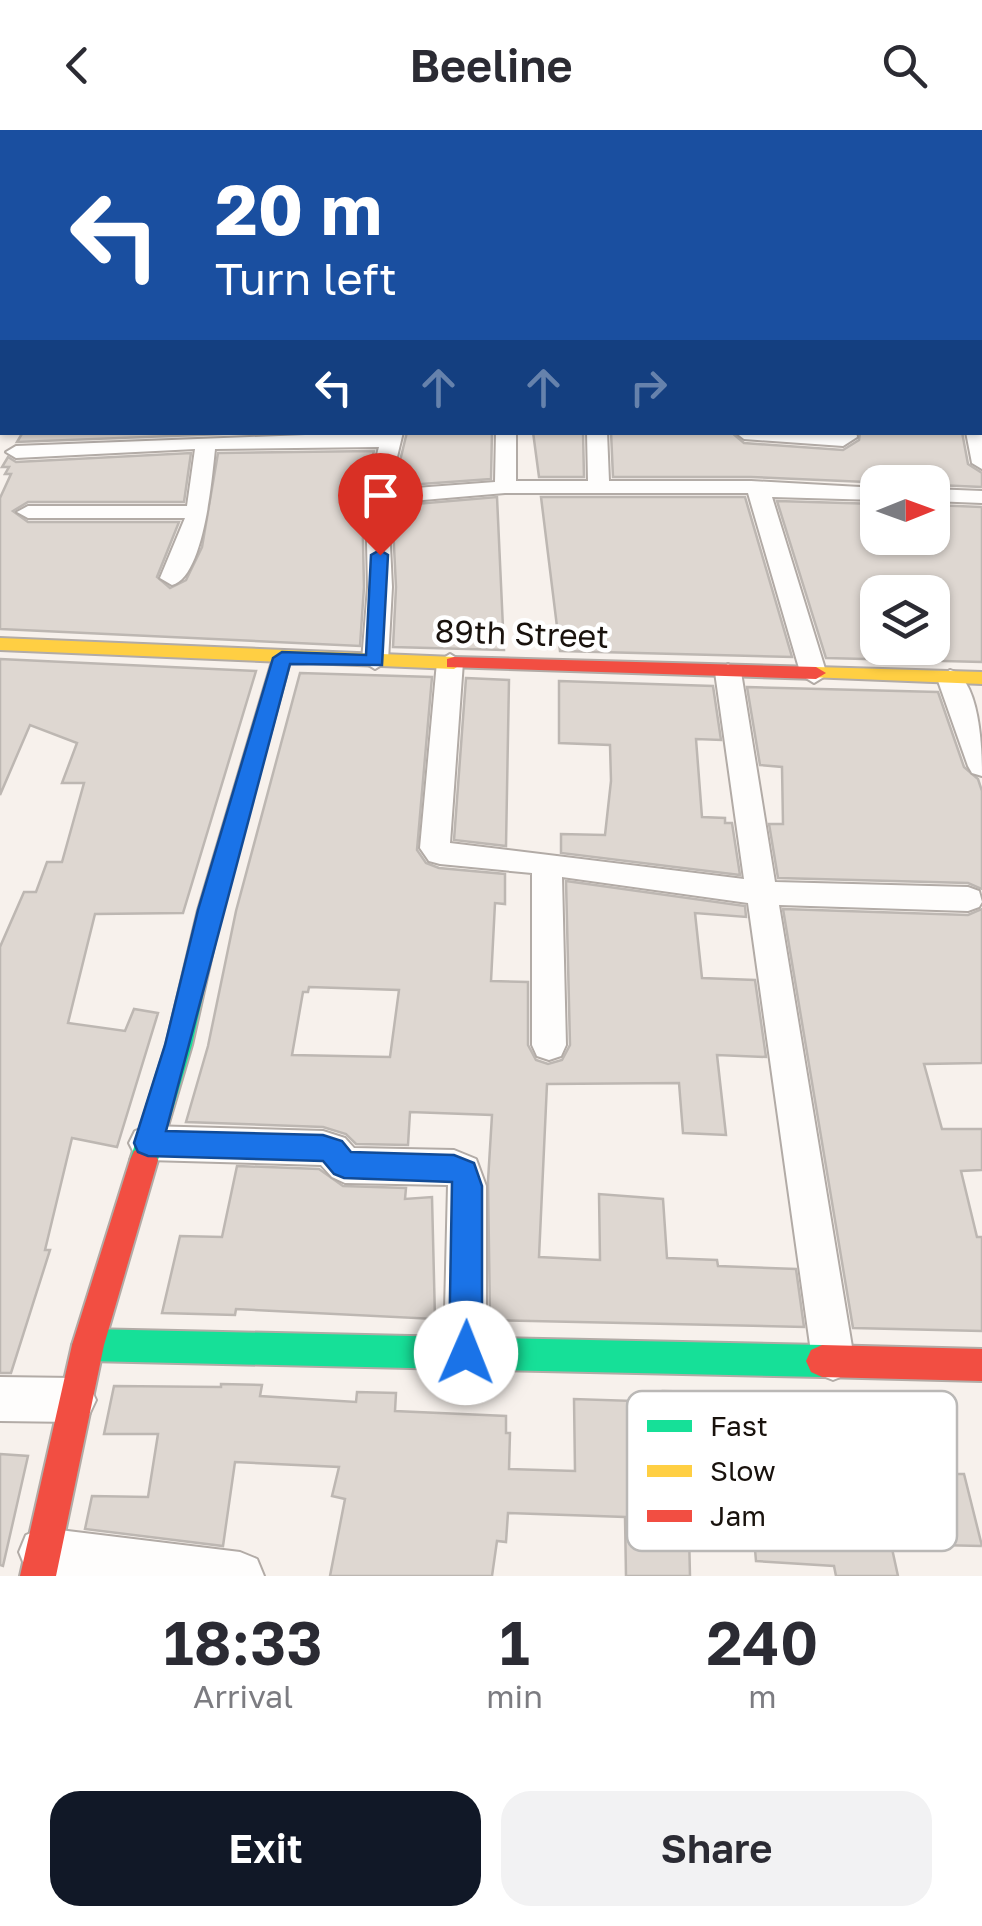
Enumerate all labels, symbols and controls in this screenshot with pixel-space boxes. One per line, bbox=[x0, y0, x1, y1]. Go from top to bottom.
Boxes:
icon: back bbox=[50, 38, 105, 93]
text: Beeline bbox=[409, 38, 573, 92]
icon: search bbox=[877, 38, 932, 93]
text: 20 m bbox=[215, 166, 382, 250]
icon: left bbox=[50, 170, 180, 300]
text: Turn left bbox=[215, 251, 397, 305]
icon: left bbox=[306, 360, 361, 415]
icon: ahead bbox=[411, 360, 466, 415]
icon: ahead bbox=[516, 360, 571, 415]
icon: right bbox=[621, 360, 676, 415]
pin bbox=[338, 453, 423, 556]
north arrow bbox=[860, 465, 950, 555]
map controls bbox=[860, 465, 950, 665]
icon: arrive bbox=[353, 468, 408, 523]
button: layers bbox=[860, 575, 950, 665]
street label: 89th Street bbox=[434, 611, 610, 655]
position arrow bbox=[414, 1301, 518, 1405]
legend bbox=[627, 1391, 957, 1551]
text: Fast bbox=[710, 1409, 768, 1442]
text: Slow bbox=[710, 1454, 776, 1487]
text: Jam bbox=[710, 1499, 766, 1532]
text: 18:33 bbox=[164, 1606, 323, 1678]
text: 1 bbox=[499, 1606, 530, 1678]
text: 240 bbox=[706, 1606, 818, 1678]
text: Arrival bbox=[193, 1677, 293, 1715]
text: min bbox=[486, 1677, 543, 1715]
text: m bbox=[748, 1677, 777, 1715]
button: Exit bbox=[50, 1791, 481, 1906]
button: Share bbox=[501, 1791, 932, 1906]

